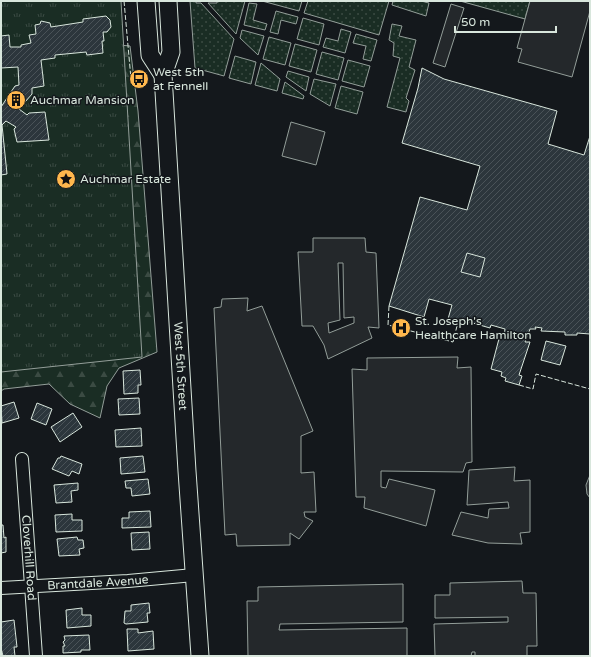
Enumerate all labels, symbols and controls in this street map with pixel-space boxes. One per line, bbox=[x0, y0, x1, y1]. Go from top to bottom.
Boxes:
scale bar bbox=[455, 8, 556, 34]
text: 50 m bbox=[461, 15, 490, 29]
place label: West 5th at Fennell bbox=[153, 65, 208, 93]
bus stop icon: West 5th at Fennell bbox=[128, 68, 150, 90]
building icon: Auchmar Mansion bbox=[5, 89, 27, 111]
place label: Auchmar Mansion bbox=[30, 93, 134, 107]
place icon: Auchmar Estate bbox=[55, 168, 77, 190]
place label: Auchmar Estate bbox=[80, 172, 171, 186]
place label: St. Joseph's Healthcare Hamilton bbox=[415, 314, 532, 342]
hospital icon: St. Joseph's Healthcare Hamilton bbox=[390, 317, 412, 339]
street label: West 5th Street bbox=[171, 321, 190, 411]
street label: Cloverhill Road bbox=[19, 514, 39, 601]
street label: Brantdale Avenue bbox=[47, 572, 149, 592]

